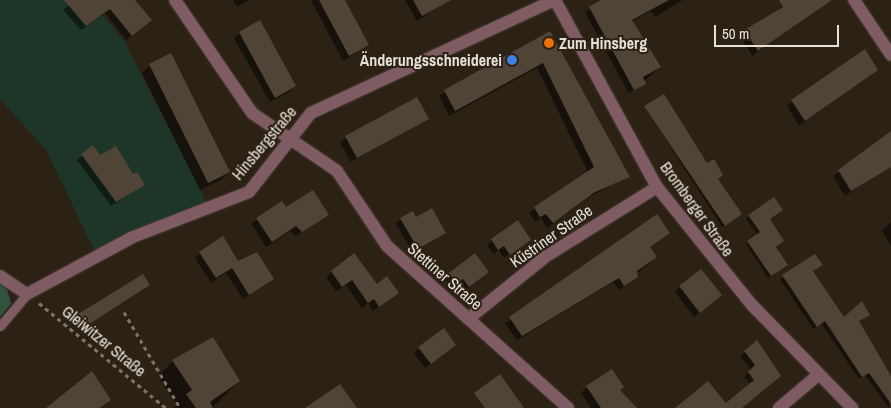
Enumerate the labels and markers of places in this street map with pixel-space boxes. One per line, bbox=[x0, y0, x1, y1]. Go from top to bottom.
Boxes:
place label: Zum Hinsberg bbox=[559, 33, 647, 53]
marker: Zum Hinsberg bbox=[543, 37, 555, 49]
place label: Änderungsschneiderei bbox=[360, 50, 502, 70]
marker: Änderungsschneiderei bbox=[506, 54, 518, 66]

